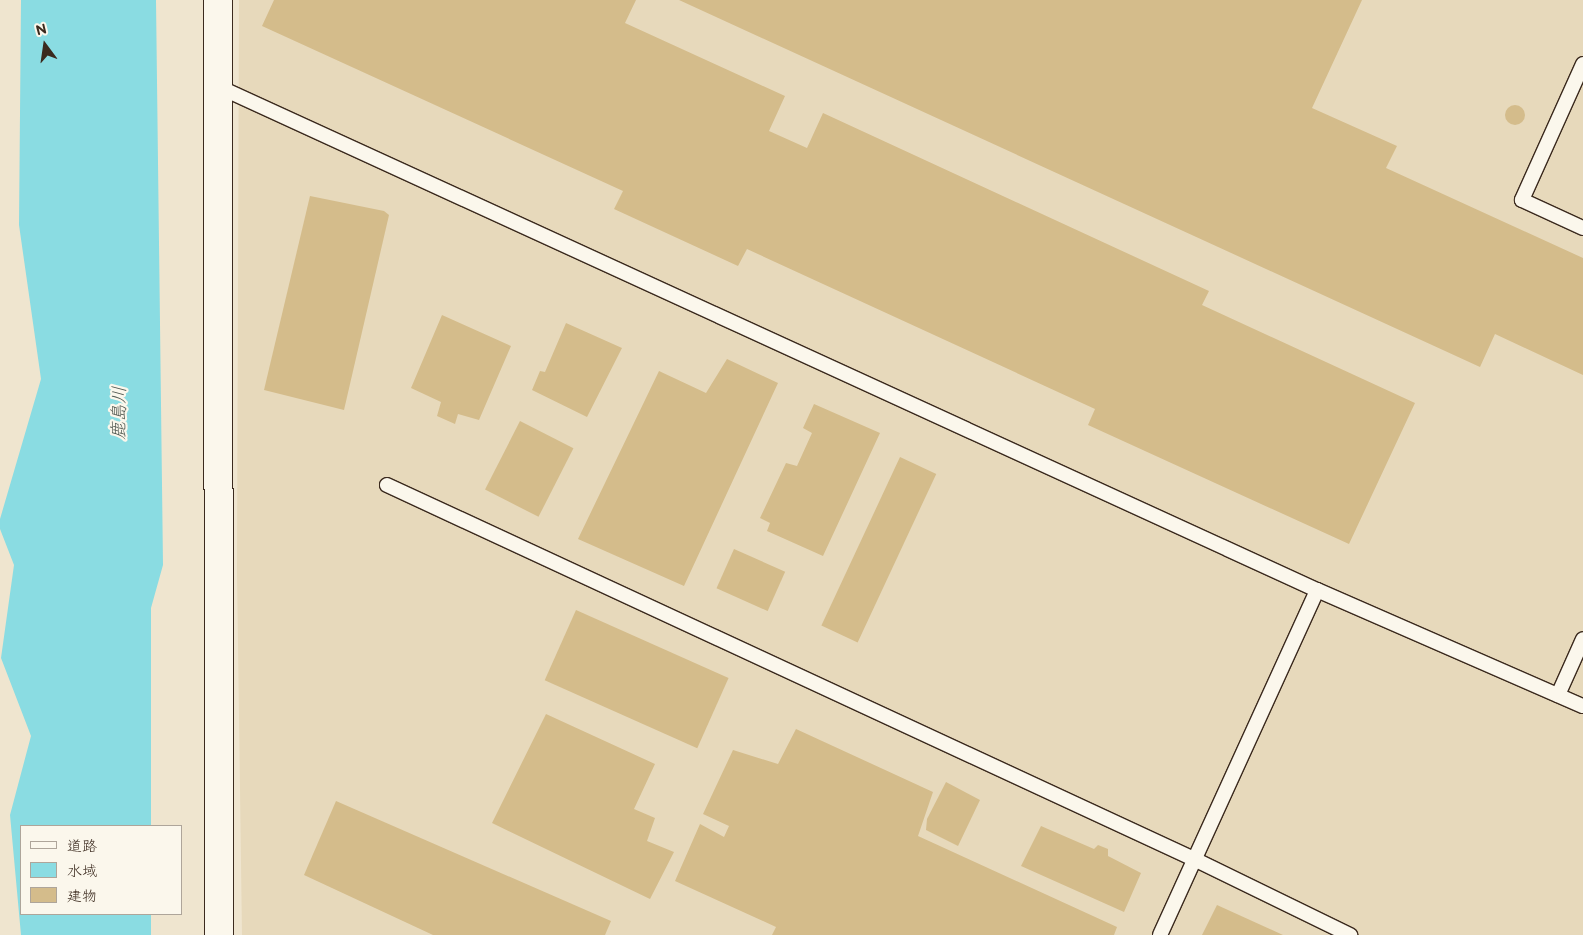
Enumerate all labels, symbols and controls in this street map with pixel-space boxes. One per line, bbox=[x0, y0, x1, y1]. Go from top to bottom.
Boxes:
north arrow bbox=[20, 20, 70, 70]
text: N bbox=[34, 20, 48, 39]
water label: 鹿島川 bbox=[109, 386, 131, 440]
legend bbox=[20, 825, 182, 915]
text: 道路 bbox=[67, 837, 97, 856]
text: 水域 bbox=[67, 862, 97, 881]
text: 建物 bbox=[67, 887, 97, 906]

